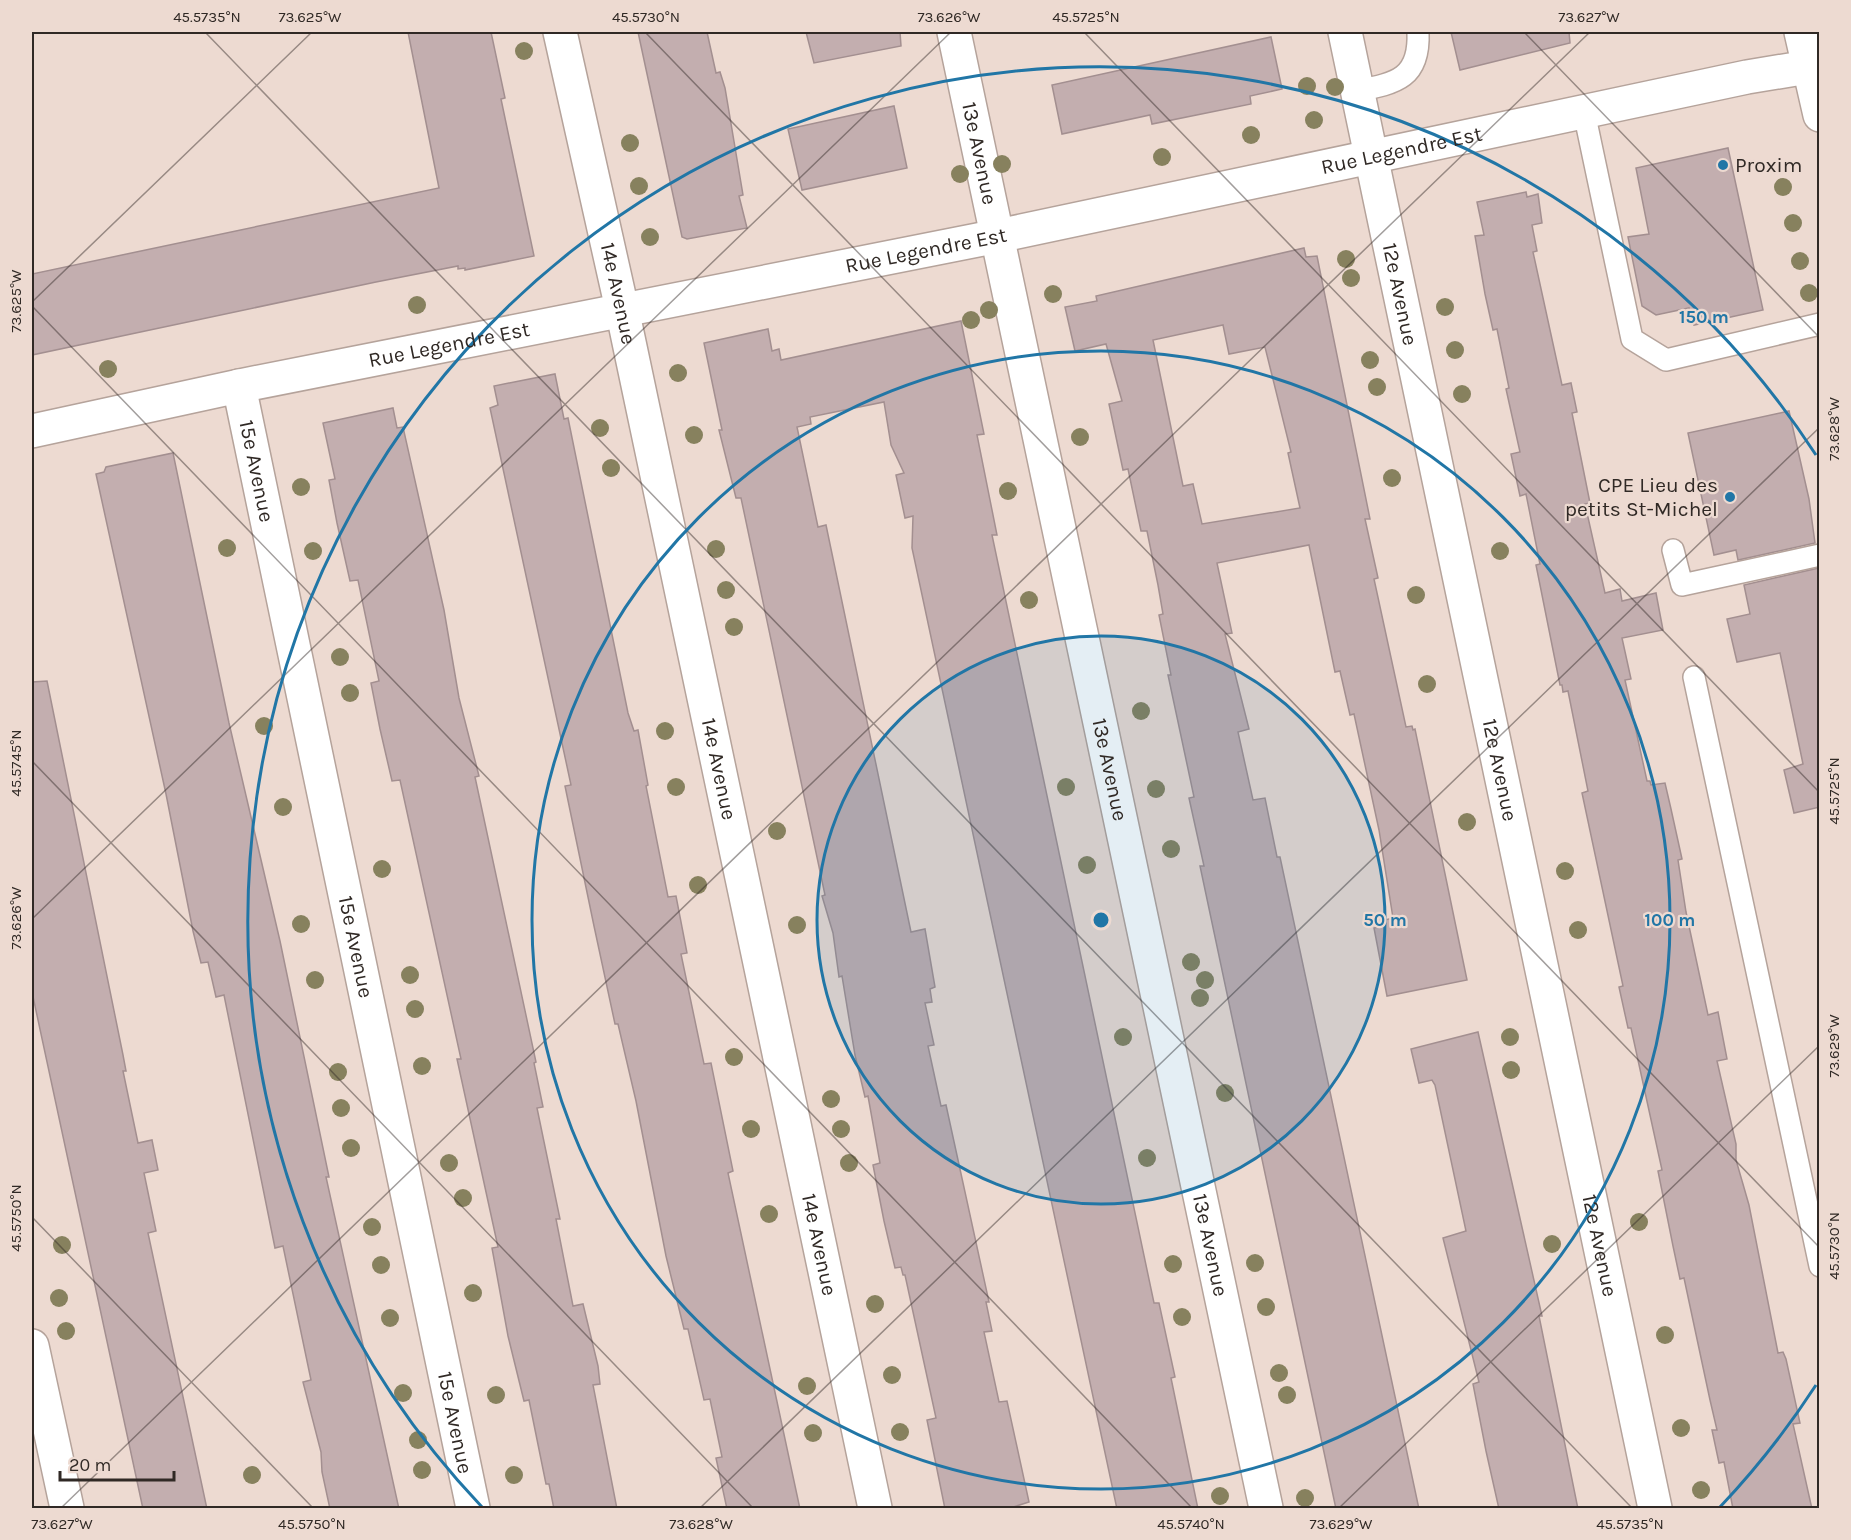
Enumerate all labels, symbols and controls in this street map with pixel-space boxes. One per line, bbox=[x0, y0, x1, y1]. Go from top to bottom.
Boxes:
text: 45.5735°N bbox=[173, 8, 241, 26]
text: 73.625°W bbox=[279, 8, 342, 26]
text: 45.5730°N bbox=[612, 8, 680, 26]
text: 73.626°W bbox=[918, 8, 981, 26]
text: 45.5725°N bbox=[1052, 8, 1120, 26]
text: 73.627°W bbox=[1558, 8, 1620, 26]
street label: 13e Avenue bbox=[957, 100, 1002, 207]
street label: Rue Legendre Est bbox=[1319, 122, 1484, 179]
place label: Proxim bbox=[1735, 153, 1802, 177]
marker: Proxim bbox=[1716, 158, 1730, 172]
street label: Rue Legendre Est bbox=[843, 222, 1009, 278]
street label: 14e Avenue bbox=[596, 240, 641, 347]
street label: 12e Avenue bbox=[1378, 241, 1423, 348]
text: 73.625°W bbox=[7, 269, 25, 332]
text: 150 m bbox=[1679, 306, 1729, 328]
street label: Rue Legendre Est bbox=[366, 317, 532, 372]
text: 73.628°W bbox=[1825, 397, 1843, 461]
street label: 15e Avenue bbox=[234, 418, 279, 524]
place label: CPE Lieu des petits St-Michel bbox=[1565, 473, 1718, 521]
marker: CPE Lieu des petits St-Michel bbox=[1723, 490, 1737, 504]
street label: 14e Avenue bbox=[697, 716, 742, 822]
street label: 13e Avenue bbox=[1087, 716, 1132, 823]
street label: 12e Avenue bbox=[1478, 716, 1522, 823]
text: 45.5745°N bbox=[7, 729, 25, 797]
text: 45.5725°N bbox=[1825, 757, 1843, 825]
text: 73.626°W bbox=[7, 886, 25, 949]
street label: 15e Avenue bbox=[334, 894, 378, 1000]
text: 50 m bbox=[1363, 909, 1407, 931]
text: 100 m bbox=[1645, 909, 1695, 931]
centre of rings bbox=[1091, 910, 1111, 930]
text: 73.629°W bbox=[1825, 1014, 1843, 1078]
text: 45.5750°N bbox=[7, 1184, 25, 1252]
street label: 14e Avenue bbox=[797, 1191, 842, 1298]
street label: 13e Avenue bbox=[1188, 1192, 1233, 1299]
street label: 12e Avenue bbox=[1577, 1192, 1622, 1299]
text: 45.5730°N bbox=[1825, 1212, 1843, 1280]
street label: 15e Avenue bbox=[433, 1369, 478, 1476]
scale bar bbox=[60, 1444, 174, 1482]
text: 20 m bbox=[69, 1454, 111, 1476]
text: 73.627°W bbox=[31, 1515, 93, 1533]
text: 45.5750°N bbox=[278, 1515, 346, 1533]
text: 73.628°W bbox=[669, 1515, 733, 1533]
text: 45.5740°N bbox=[1157, 1515, 1225, 1533]
text: 73.629°W bbox=[1309, 1515, 1373, 1533]
text: 45.5735°N bbox=[1596, 1515, 1664, 1533]

